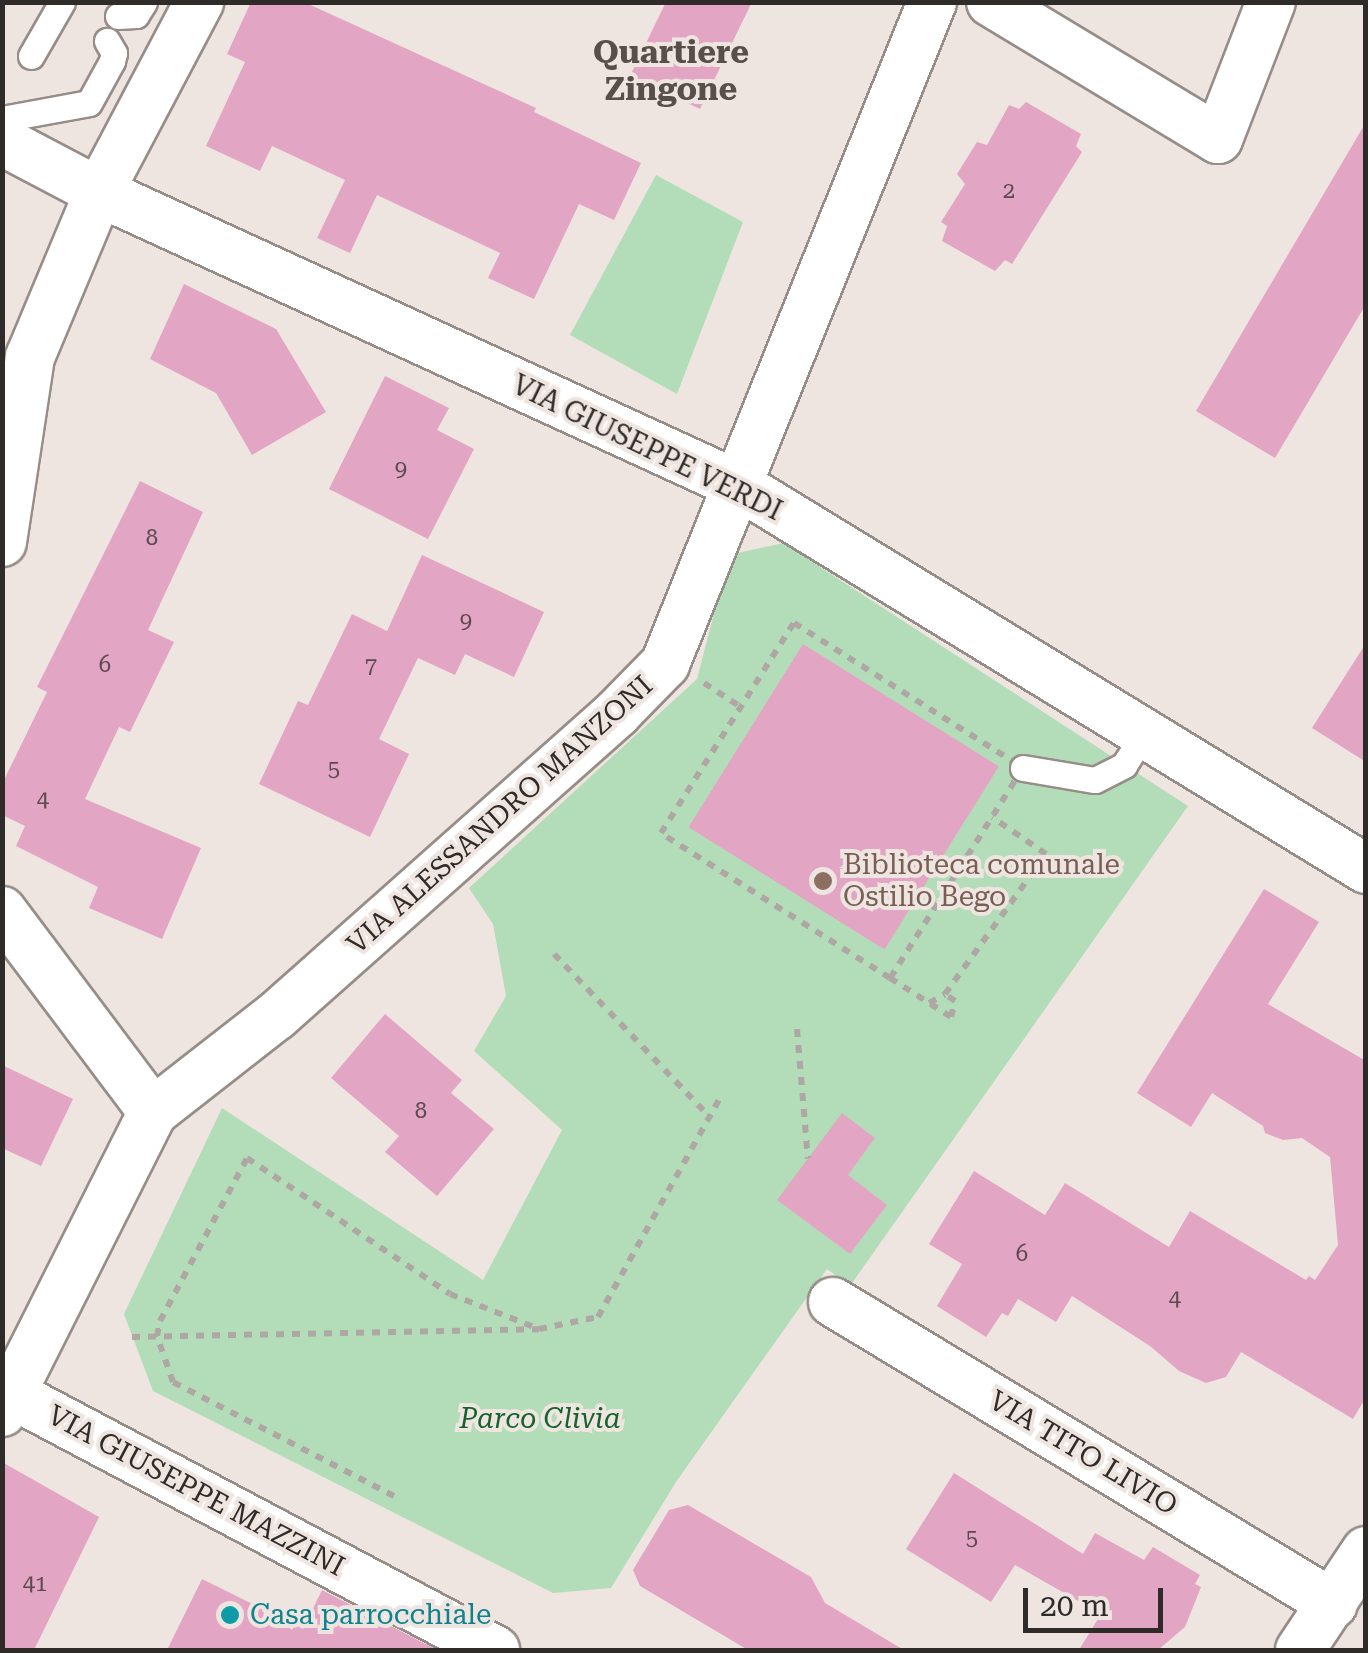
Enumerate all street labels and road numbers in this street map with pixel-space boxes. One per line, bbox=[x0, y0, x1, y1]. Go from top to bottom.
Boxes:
street label: VIA GIUSEPPE VERDI bbox=[507, 368, 787, 528]
street label: VIA ALESSANDRO MANZONI bbox=[340, 669, 660, 961]
street label: VIA TITO LIVIO bbox=[983, 1384, 1183, 1522]
street label: VIA GIUSEPPE MAZZINI bbox=[42, 1398, 350, 1584]

